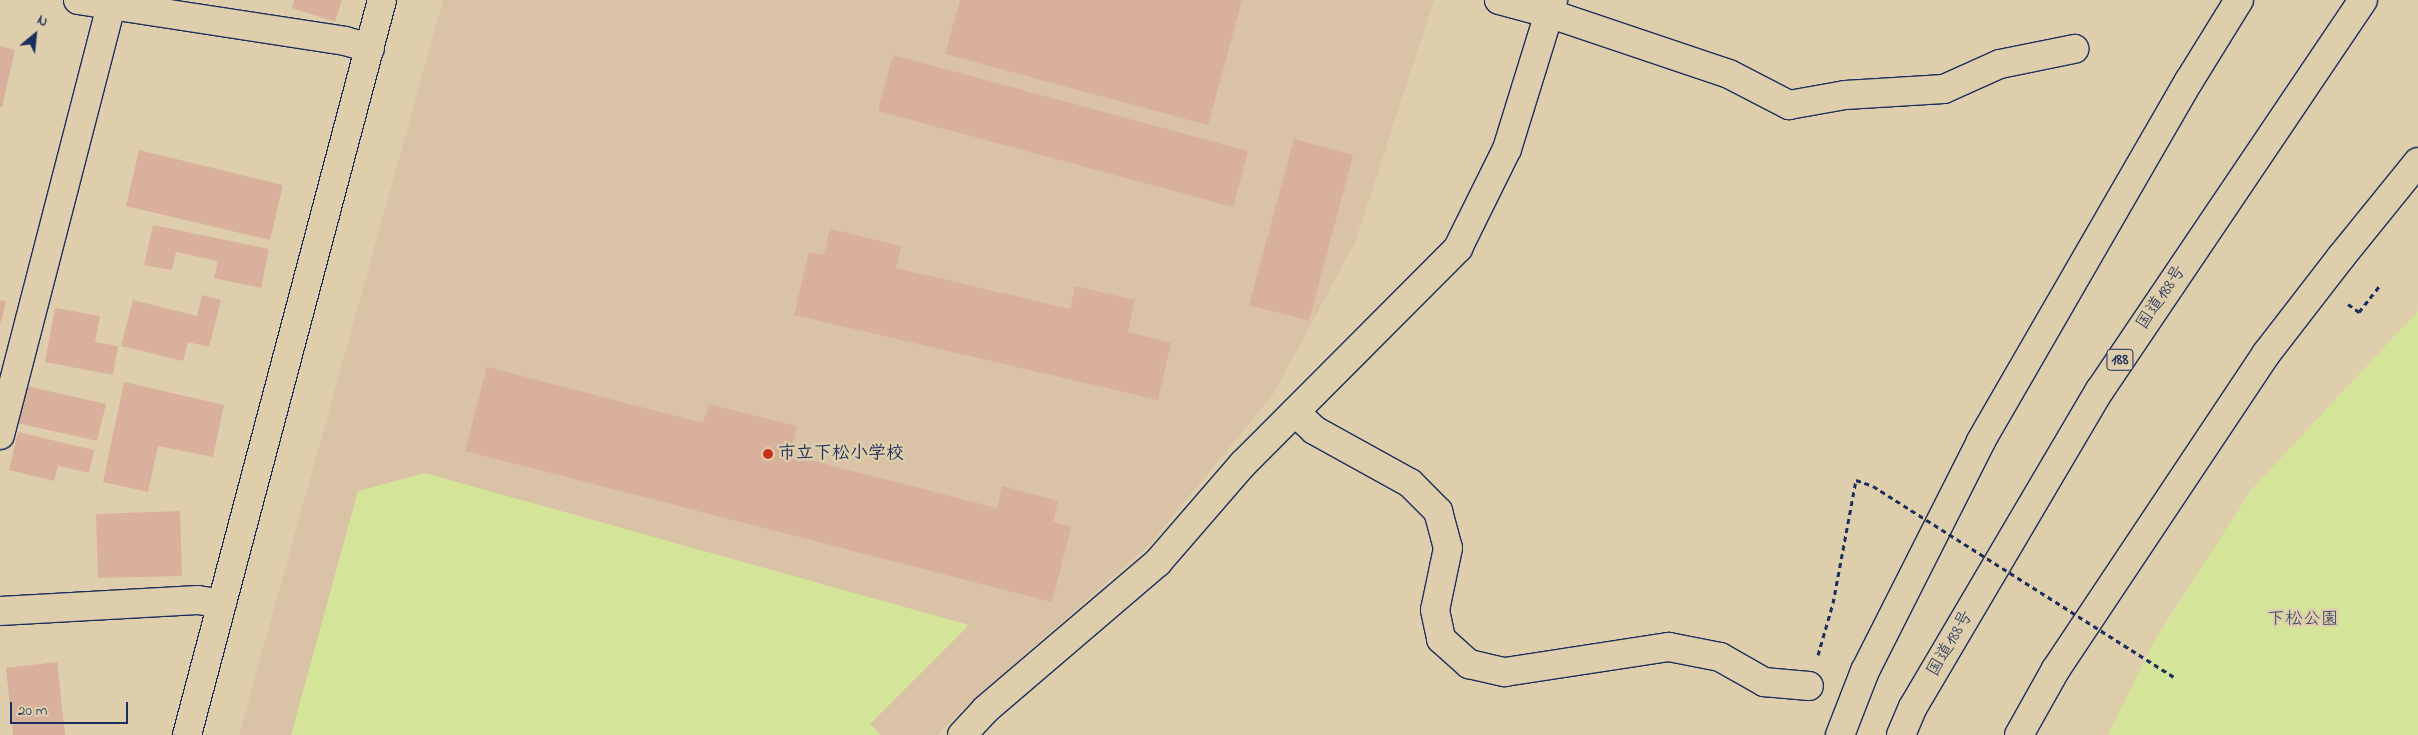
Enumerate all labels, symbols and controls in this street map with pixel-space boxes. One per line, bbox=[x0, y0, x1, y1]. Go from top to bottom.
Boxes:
north arrow bbox=[10, 10, 60, 60]
text: N bbox=[33, 10, 51, 33]
street label: 国道188号 bbox=[2133, 262, 2191, 334]
road number: 188 bbox=[2106, 346, 2134, 374]
place label: 市立下松小学校 bbox=[778, 443, 904, 465]
marker: 市立下松小学校 bbox=[762, 448, 774, 460]
street label: 国道188号 bbox=[1923, 607, 1979, 681]
park label: 下松公園 bbox=[2267, 609, 2339, 631]
scale bar bbox=[12, 692, 130, 724]
text: 20 m bbox=[18, 700, 47, 722]

